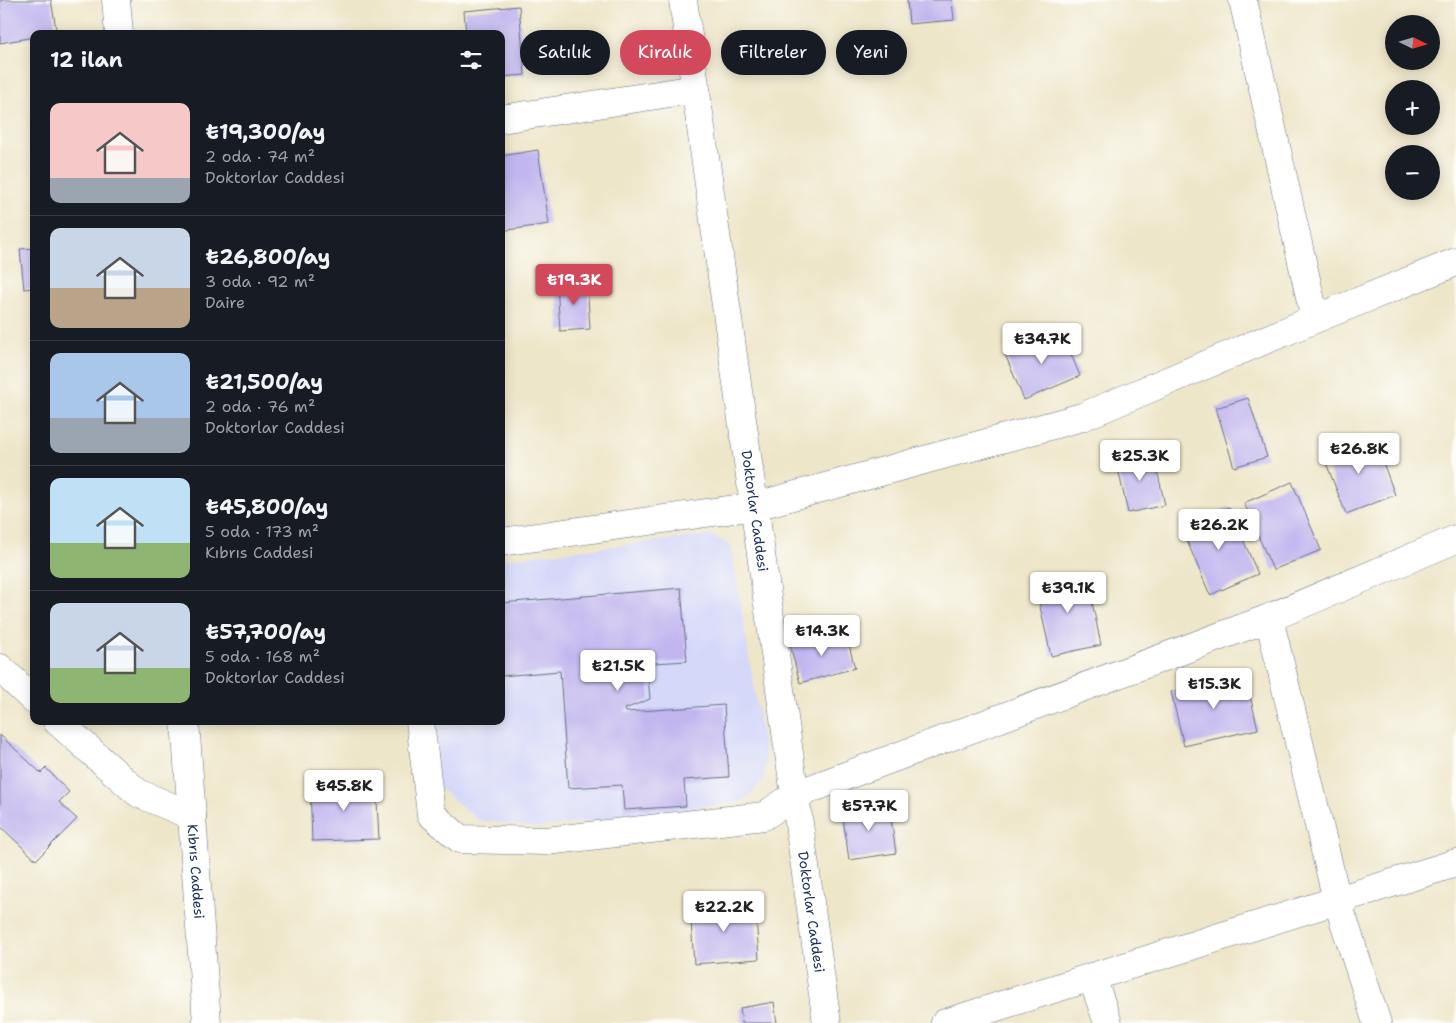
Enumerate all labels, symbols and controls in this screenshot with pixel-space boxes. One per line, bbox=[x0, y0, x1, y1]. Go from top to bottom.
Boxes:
north arrow bbox=[1385, 15, 1440, 70]
map controls bbox=[1385, 15, 1440, 200]
chip: Satılık bbox=[520, 30, 610, 75]
chip: Kiralık bbox=[620, 30, 711, 75]
chip: Filtreler bbox=[721, 30, 826, 75]
chip: Yeni bbox=[836, 30, 907, 75]
text: 12 ilan bbox=[50, 46, 123, 74]
icon: filters bbox=[457, 46, 485, 74]
button: + bbox=[1385, 80, 1440, 135]
text: ₺19,300/ay bbox=[205, 118, 325, 146]
icon: home bbox=[90, 123, 150, 183]
button: − bbox=[1385, 145, 1440, 200]
text: 2 oda · 74 m² bbox=[205, 146, 315, 167]
text: Doktorlar Caddesi bbox=[205, 167, 345, 188]
text: ₺26,800/ay bbox=[205, 243, 330, 271]
icon: home bbox=[90, 248, 150, 308]
pin: ₺19.3K bbox=[533, 264, 615, 306]
text: ₺19.3K bbox=[546, 269, 602, 290]
text: 3 oda · 92 m² bbox=[205, 271, 315, 292]
text: Daire bbox=[205, 292, 245, 313]
pin: ₺34.7K bbox=[1001, 322, 1083, 365]
text: ₺34.7K bbox=[1013, 328, 1071, 349]
text: ₺21,500/ay bbox=[205, 368, 323, 396]
icon: home bbox=[90, 373, 150, 433]
text: 2 oda · 76 m² bbox=[205, 396, 315, 417]
text: Doktorlar Caddesi bbox=[205, 417, 345, 438]
pin: ₺26.8K bbox=[1318, 432, 1400, 475]
text: ₺26.8K bbox=[1330, 438, 1389, 459]
pin: ₺25.3K bbox=[1099, 440, 1181, 482]
text: ₺25.3K bbox=[1111, 445, 1169, 466]
street label: Doktorlar Caddesi bbox=[737, 449, 772, 573]
text: ₺45,800/ay bbox=[205, 493, 328, 521]
icon: home bbox=[90, 498, 150, 558]
pin: ₺26.2K bbox=[1178, 508, 1260, 551]
text: ₺26.2K bbox=[1189, 514, 1249, 535]
text: 5 oda · 173 m² bbox=[205, 521, 319, 542]
text: Kıbrıs Caddesi bbox=[205, 542, 313, 563]
pin: ₺39.1K bbox=[1027, 572, 1109, 614]
text: ₺39.1K bbox=[1041, 577, 1095, 598]
pin: ₺14.3K bbox=[781, 614, 863, 657]
text: ₺57,700/ay bbox=[205, 618, 326, 646]
text: ₺14.3K bbox=[795, 620, 849, 641]
icon: home bbox=[90, 623, 150, 683]
text: 5 oda · 168 m² bbox=[205, 646, 320, 667]
pin: ₺21.5K bbox=[577, 650, 659, 692]
text: ₺21.5K bbox=[591, 655, 645, 676]
text: Doktorlar Caddesi bbox=[205, 667, 345, 688]
pin: ₺15.3K bbox=[1173, 668, 1255, 710]
text: ₺15.3K bbox=[1187, 673, 1241, 694]
pin: ₺45.8K bbox=[303, 770, 385, 812]
text: ₺45.8K bbox=[315, 775, 373, 796]
pin: ₺57.7K bbox=[828, 790, 910, 832]
text: ₺57.7K bbox=[841, 795, 897, 816]
street label: Kıbrıs Caddesi bbox=[184, 824, 208, 920]
street label: Doktorlar Caddesi bbox=[794, 850, 829, 974]
pin: ₺22.2K bbox=[683, 890, 765, 933]
text: ₺22.2K bbox=[694, 896, 754, 917]

